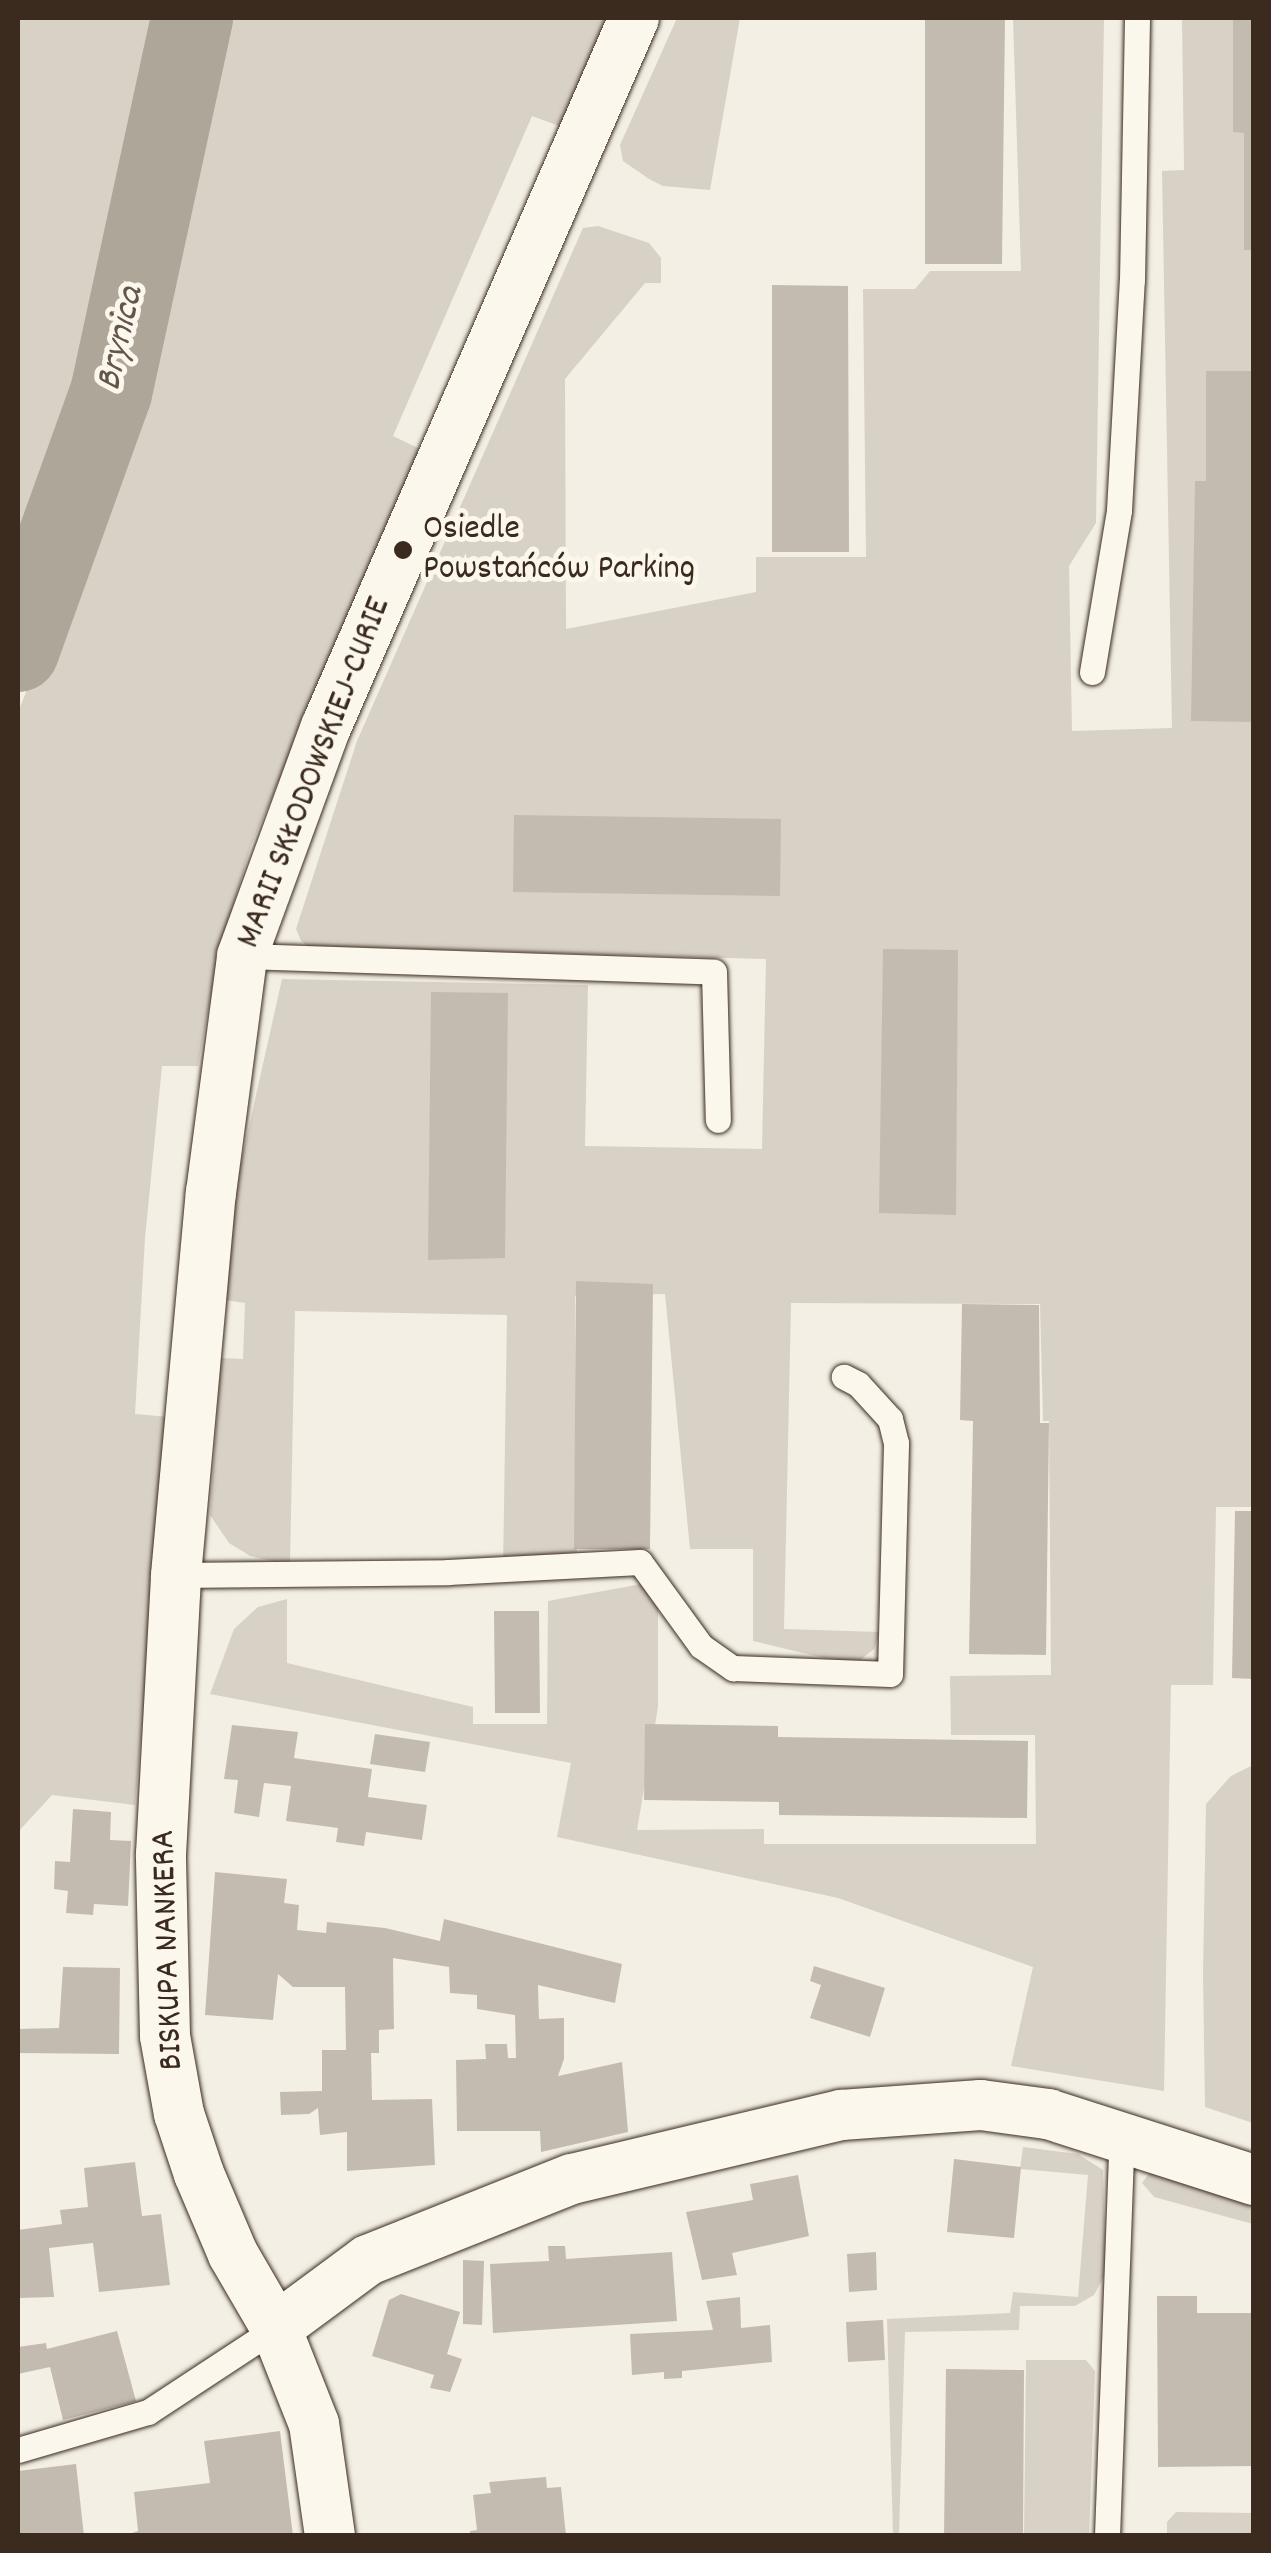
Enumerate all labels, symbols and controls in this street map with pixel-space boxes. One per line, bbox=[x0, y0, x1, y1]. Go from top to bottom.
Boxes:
water label: Brynica bbox=[88, 283, 156, 395]
place label: Osiedle Powstańców Parking bbox=[423, 509, 695, 591]
marker: Osiedle Powstańców Parking bbox=[392, 539, 414, 561]
street label: MARII SKŁODOWSKIEJ-CURIE bbox=[229, 592, 401, 954]
street label: BISKUPA NANKERA bbox=[144, 1829, 194, 2071]

